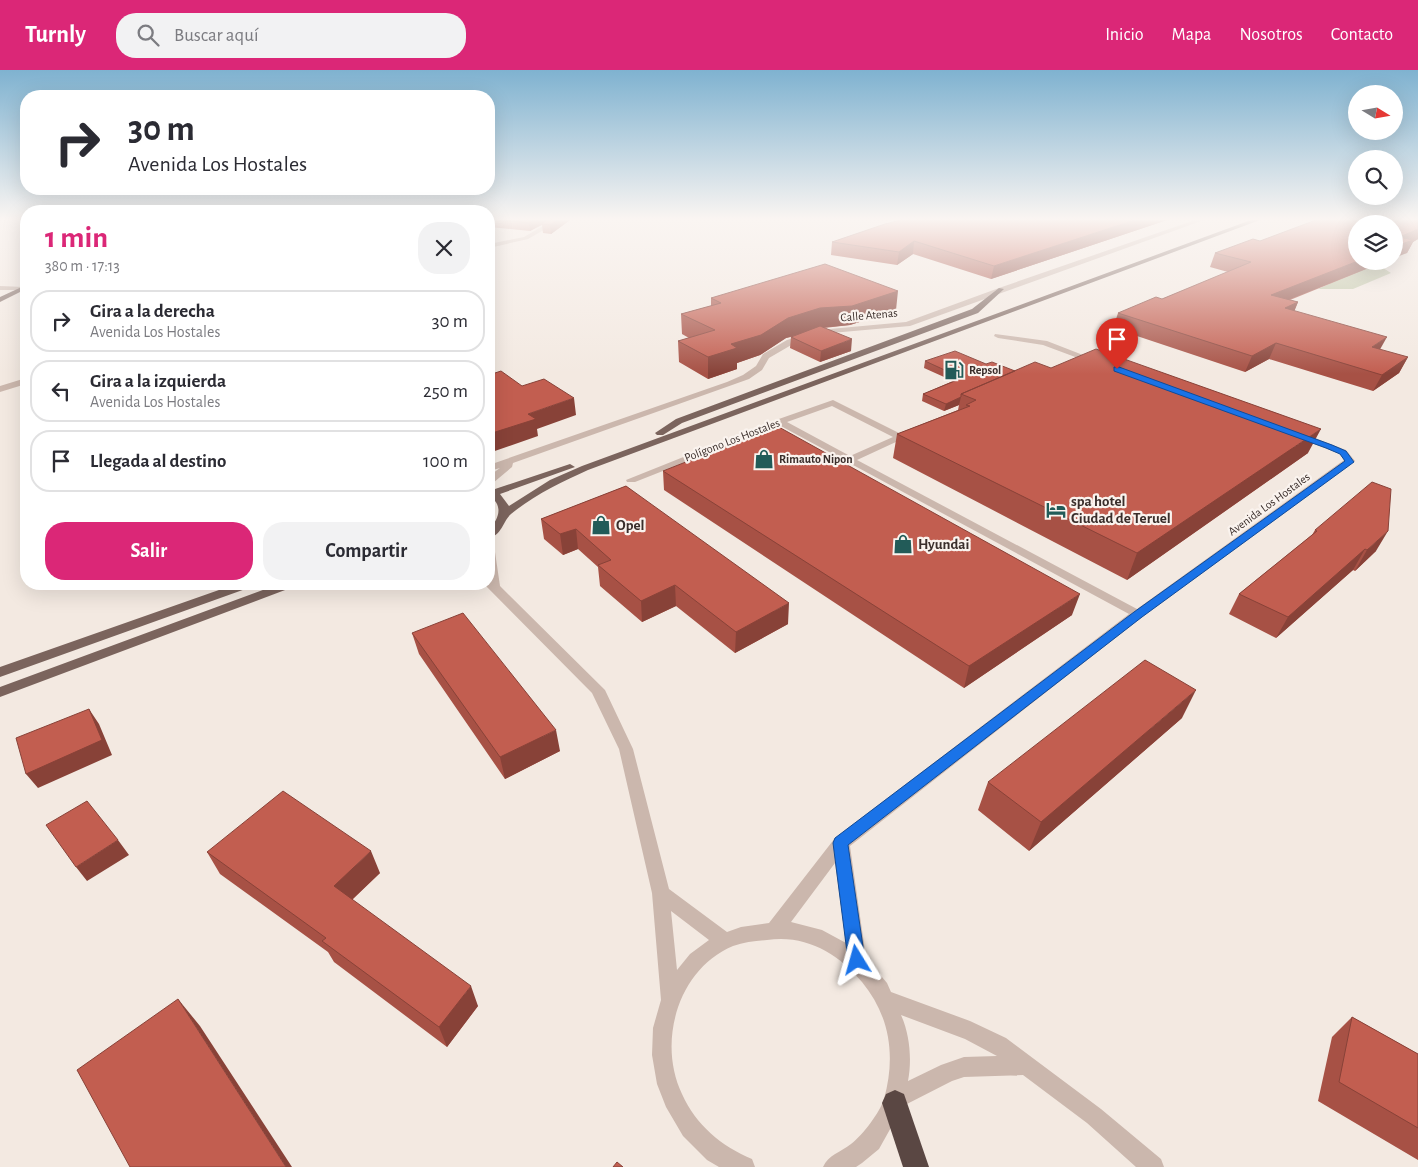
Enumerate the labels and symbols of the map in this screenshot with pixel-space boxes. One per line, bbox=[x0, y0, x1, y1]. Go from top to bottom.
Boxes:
north arrow bbox=[1348, 85, 1402, 140]
street label: Calle Atenas bbox=[840, 307, 898, 323]
pin bbox=[1096, 318, 1138, 369]
fuel station icon: Repsol bbox=[943, 359, 965, 381]
place label: Repsol bbox=[969, 364, 1001, 376]
street label: Polígono Los Hostales bbox=[683, 416, 781, 464]
shop icon: Rimauto Nipon bbox=[753, 448, 775, 470]
place label: Rimauto Nipon bbox=[779, 453, 853, 465]
street label: Avenida Los Hostales bbox=[1226, 470, 1312, 538]
place label: spa hotel Ciudad de Teruel bbox=[1071, 494, 1171, 526]
hotel icon: spa hotel Ciudad de Teruel bbox=[1045, 499, 1067, 521]
shop icon: Opel bbox=[590, 514, 612, 536]
place label: Opel bbox=[616, 518, 644, 533]
shop icon: Hyundai bbox=[892, 533, 914, 555]
place label: Hyundai bbox=[918, 537, 969, 552]
position arrow bbox=[830, 933, 882, 985]

